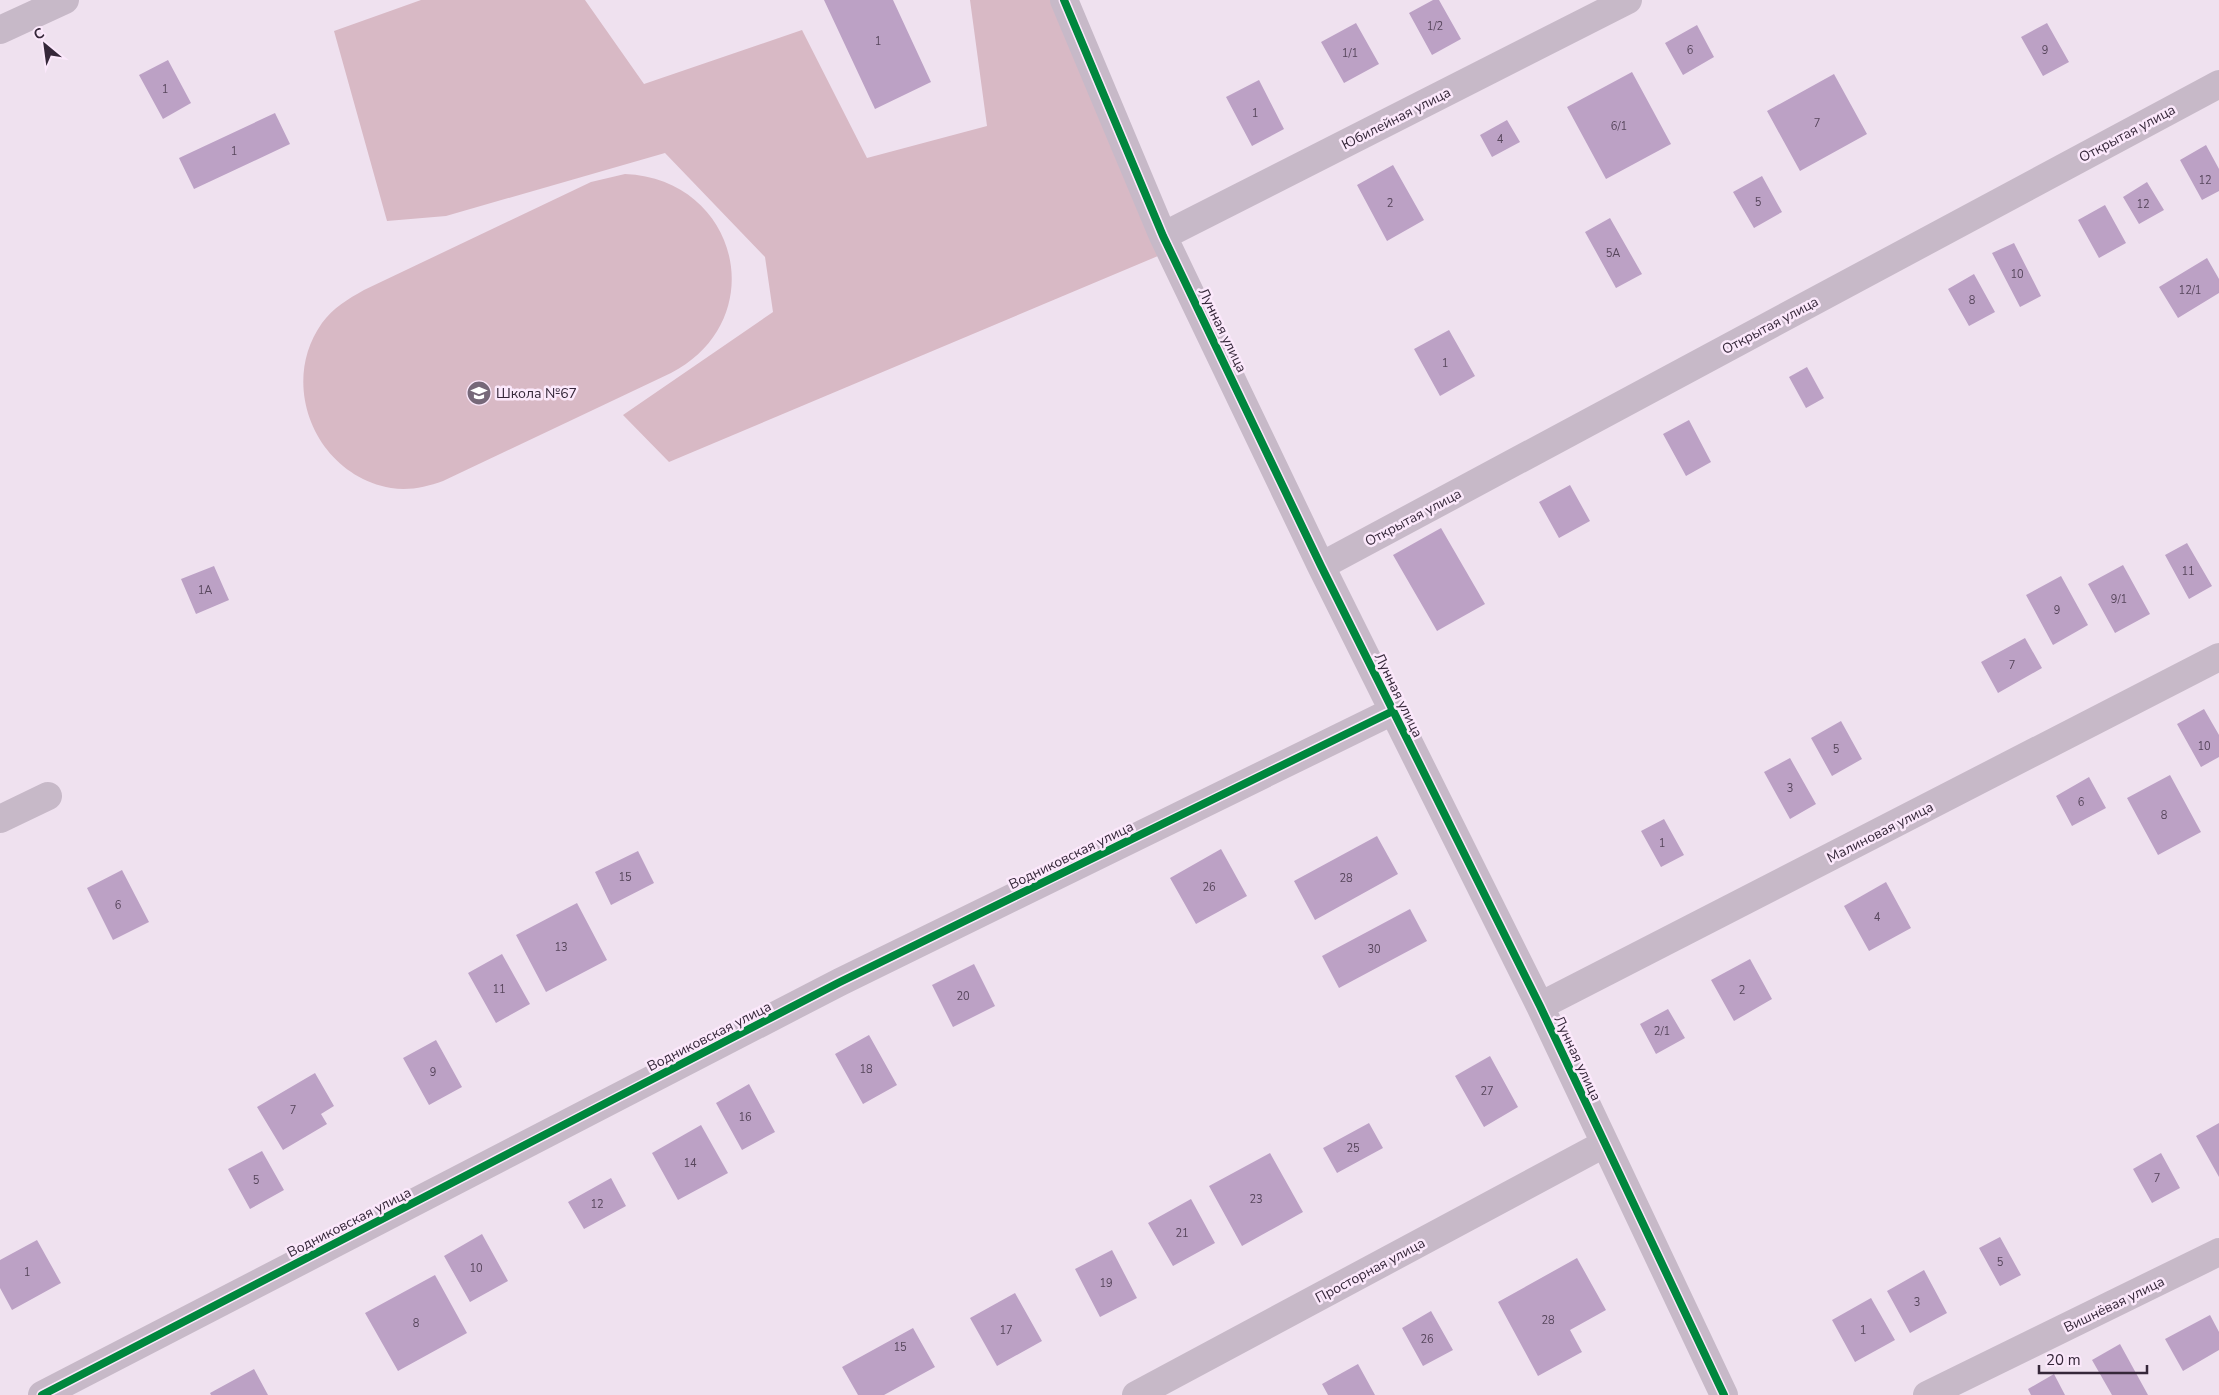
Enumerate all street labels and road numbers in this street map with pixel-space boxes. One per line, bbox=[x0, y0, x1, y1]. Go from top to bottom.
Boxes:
street label: Юбилейная улица bbox=[1338, 83, 1454, 154]
street label: Открытая улица bbox=[2076, 100, 2179, 167]
street label: Лунная улица bbox=[1194, 285, 1251, 376]
street label: Открытая улица bbox=[1719, 292, 1822, 359]
street label: Открытая улица bbox=[1362, 484, 1465, 551]
street label: Лунная улица bbox=[1370, 650, 1427, 741]
street label: Малиновая улица bbox=[1824, 797, 1937, 868]
street label: Водниковская улица bbox=[1006, 817, 1137, 894]
street label: Водниковская улица bbox=[644, 997, 774, 1076]
street label: Лунная улица bbox=[1550, 1013, 1606, 1104]
street label: Водниковская улица bbox=[284, 1183, 414, 1262]
street label: Просторная улица bbox=[1312, 1233, 1428, 1307]
street label: Вишнёвая улица bbox=[2061, 1272, 2168, 1337]

